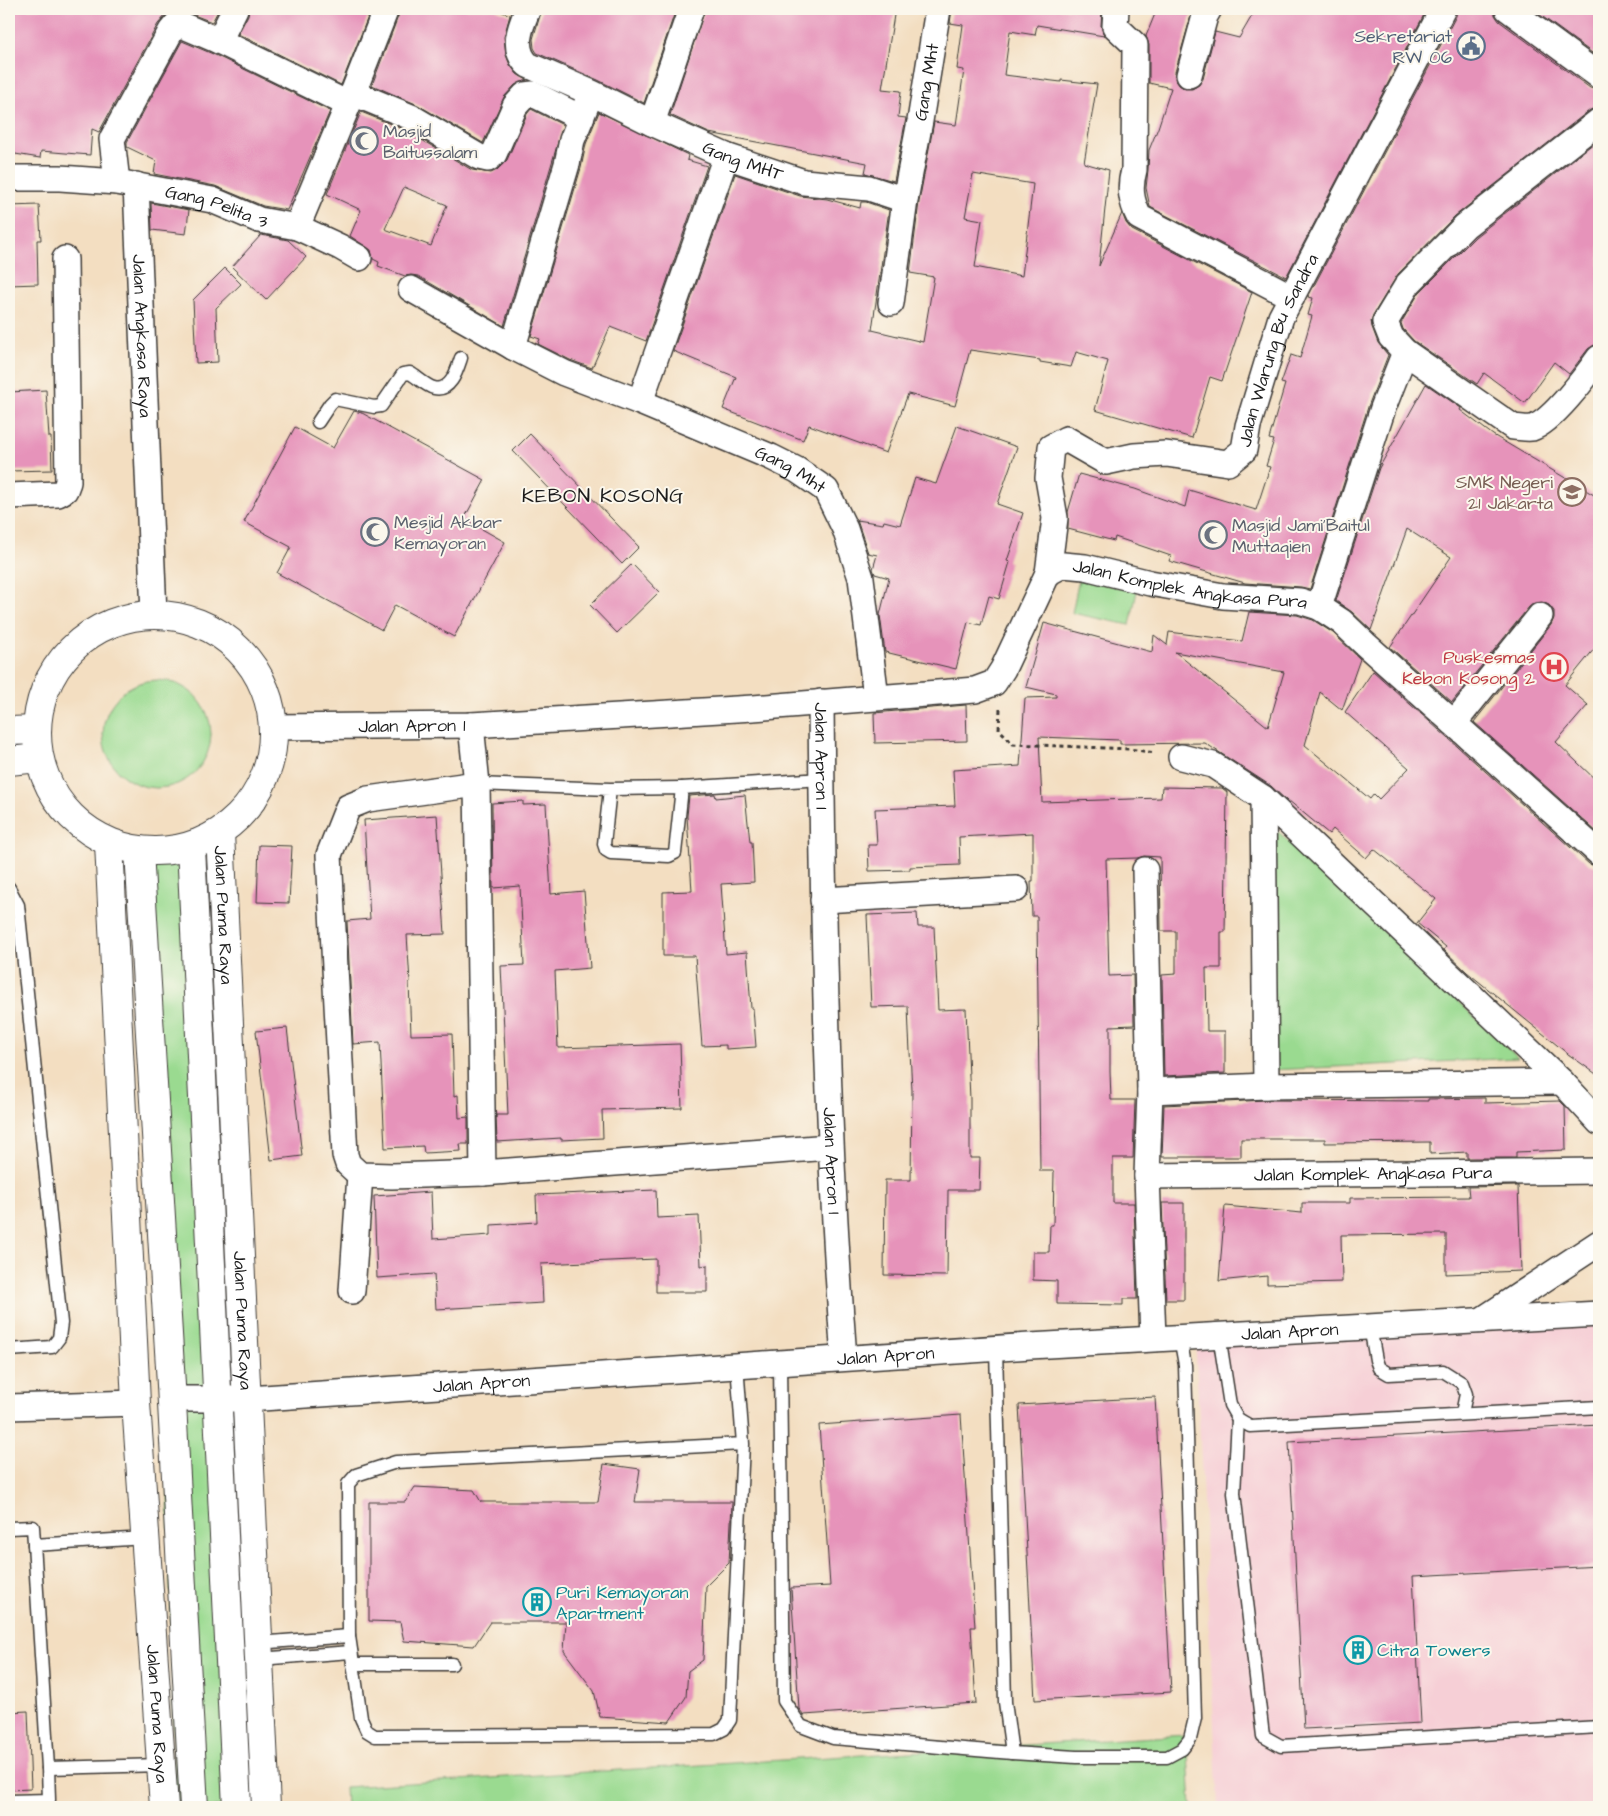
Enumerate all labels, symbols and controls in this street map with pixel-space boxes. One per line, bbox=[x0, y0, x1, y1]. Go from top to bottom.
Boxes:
place label: Sekretariat RW 06 bbox=[1354, 24, 1453, 70]
public building icon: Sekretariat RW 06 bbox=[1456, 31, 1486, 61]
street label: Gang Mht bbox=[908, 41, 945, 123]
place label: Masjid Baitussalam bbox=[383, 119, 477, 165]
mosque icon: Masjid Baitussalam bbox=[349, 126, 379, 156]
street label: Gang MHT bbox=[698, 135, 787, 188]
street label: Gang Pelita 3 bbox=[163, 179, 270, 234]
street label: Jalan Warung Bu Sandra bbox=[1233, 250, 1325, 449]
street label: Jalan Angkasa Raya bbox=[126, 254, 158, 418]
street label: Gang Mht bbox=[751, 440, 832, 500]
place label: SMK Negeri 21 Jakarta bbox=[1456, 470, 1553, 516]
school or university icon: SMK Negeri 21 Jakarta bbox=[1557, 477, 1587, 507]
district label: KEBON KOSONG bbox=[522, 482, 684, 510]
place label: Mesjid Akbar Kemayoran bbox=[394, 510, 502, 557]
place label: Masjid Jami'Baitul Muttaqien bbox=[1232, 513, 1370, 559]
mosque icon: Mesjid Akbar Kemayoran bbox=[360, 517, 390, 547]
mosque icon: Masjid Jami'Baitul Muttaqien bbox=[1198, 520, 1228, 550]
street label: Jalan Komplek Angkasa Pura bbox=[1072, 554, 1311, 616]
place label: Puskesmas Kebon Kosong 2 bbox=[1402, 645, 1536, 692]
hospital icon: Puskesmas Kebon Kosong 2 bbox=[1539, 652, 1569, 682]
street label: Jalan Apron 1 bbox=[808, 702, 834, 810]
street label: Jalan Apron 1 bbox=[358, 713, 466, 739]
street label: Jalan Puma Raya bbox=[208, 845, 239, 985]
street label: Jalan Apron 1 bbox=[817, 1107, 847, 1215]
street label: Jalan Komplek Angkasa Pura bbox=[1254, 1160, 1492, 1188]
street label: Jalan Puma Raya bbox=[227, 1250, 258, 1391]
street label: Jalan Apron bbox=[1240, 1317, 1339, 1347]
street label: Jalan Apron bbox=[836, 1341, 935, 1372]
street label: Jalan Apron bbox=[432, 1368, 531, 1399]
place label: Puri Kemayoran Apartment bbox=[556, 1580, 688, 1626]
building icon: Puri Kemayoran Apartment bbox=[522, 1587, 552, 1617]
building icon: Citra Towers bbox=[1343, 1635, 1373, 1665]
place label: Citra Towers bbox=[1377, 1638, 1491, 1663]
street label: Jalan Puma Raya bbox=[140, 1643, 174, 1784]

